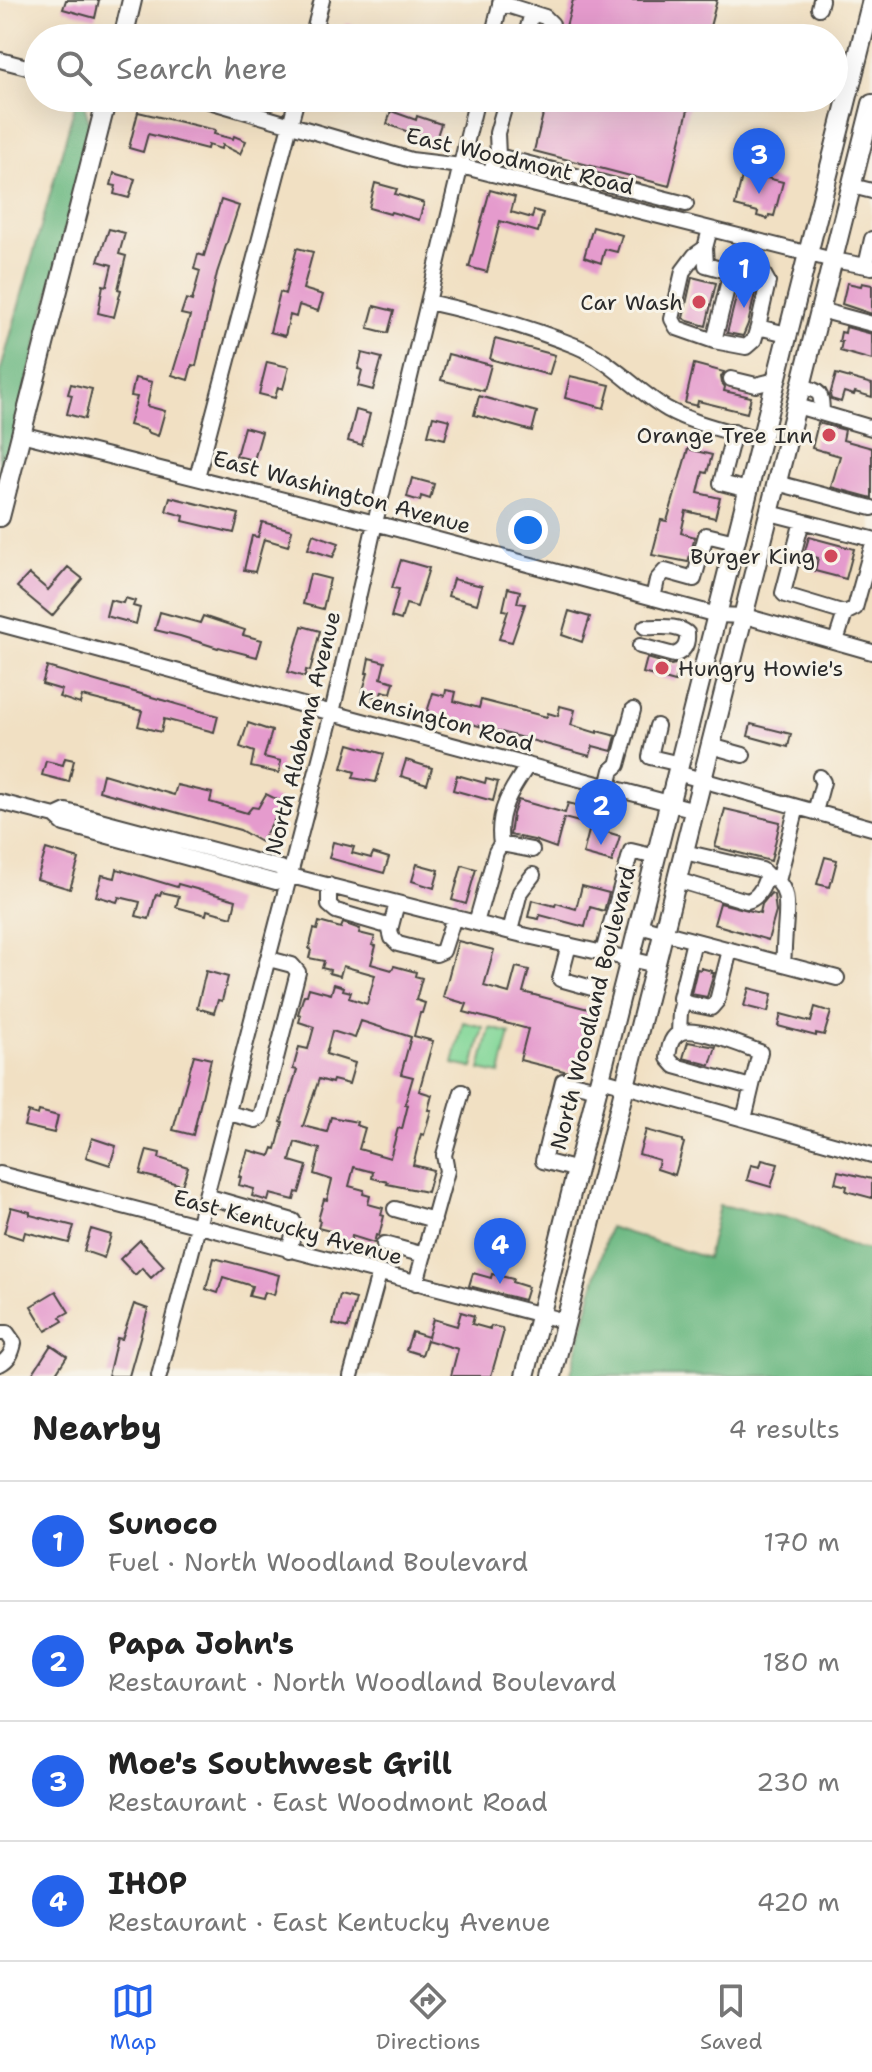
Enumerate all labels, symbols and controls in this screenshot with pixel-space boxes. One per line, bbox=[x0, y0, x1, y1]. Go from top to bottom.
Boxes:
search box bbox=[24, 24, 848, 112]
icon: search bbox=[52, 46, 96, 90]
text: Search here bbox=[116, 48, 287, 89]
street label: East Woodmont Road bbox=[403, 121, 637, 201]
pin: 3 bbox=[733, 128, 785, 194]
pin: 1 bbox=[718, 242, 770, 308]
place label: Car Wash bbox=[580, 288, 683, 317]
marker: Car Wash bbox=[690, 293, 708, 311]
place label: Orange Tree Inn bbox=[637, 421, 813, 450]
marker: Orange Tree Inn bbox=[820, 426, 838, 444]
street label: East Washington Avenue bbox=[210, 444, 474, 540]
your location bbox=[508, 510, 548, 550]
place label: Burger King bbox=[690, 542, 815, 571]
marker: Burger King bbox=[822, 547, 840, 565]
street label: North Alabama Avenue bbox=[259, 608, 347, 858]
place label: Hungry Howie's bbox=[678, 654, 843, 683]
marker: Hungry Howie's bbox=[653, 659, 671, 677]
street label: Kensington Road bbox=[355, 684, 537, 758]
pin: 2 bbox=[575, 779, 627, 845]
street label: North Woodland Boulevard bbox=[544, 863, 642, 1153]
street label: East Kentucky Avenue bbox=[170, 1182, 406, 1272]
pin: 4 bbox=[474, 1218, 526, 1284]
text: Nearby bbox=[32, 1405, 162, 1451]
text: 4 results bbox=[728, 1411, 840, 1446]
text: Sunoco bbox=[108, 1503, 218, 1544]
text: 1 bbox=[52, 1524, 64, 1559]
text: 170 m bbox=[763, 1524, 840, 1559]
text: Fuel · North Woodland Boulevard bbox=[108, 1544, 528, 1579]
text: Papa John's bbox=[108, 1623, 294, 1664]
text: 2 bbox=[49, 1644, 67, 1679]
text: 180 m bbox=[762, 1644, 840, 1679]
text: Restaurant · North Woodland Boulevard bbox=[108, 1664, 617, 1699]
text: Moe's Southwest Grill bbox=[108, 1743, 452, 1784]
text: 3 bbox=[49, 1764, 67, 1799]
text: 230 m bbox=[756, 1764, 840, 1799]
text: Restaurant · East Woodmont Road bbox=[108, 1784, 548, 1819]
text: IHOP bbox=[108, 1863, 187, 1904]
text: 4 bbox=[49, 1884, 67, 1919]
text: 420 m bbox=[757, 1884, 840, 1919]
text: Restaurant · East Kentucky Avenue bbox=[108, 1904, 551, 1939]
tab: Map bbox=[110, 1979, 157, 2056]
tab: Directions bbox=[376, 1979, 481, 2056]
tab: Saved bbox=[700, 1979, 762, 2056]

